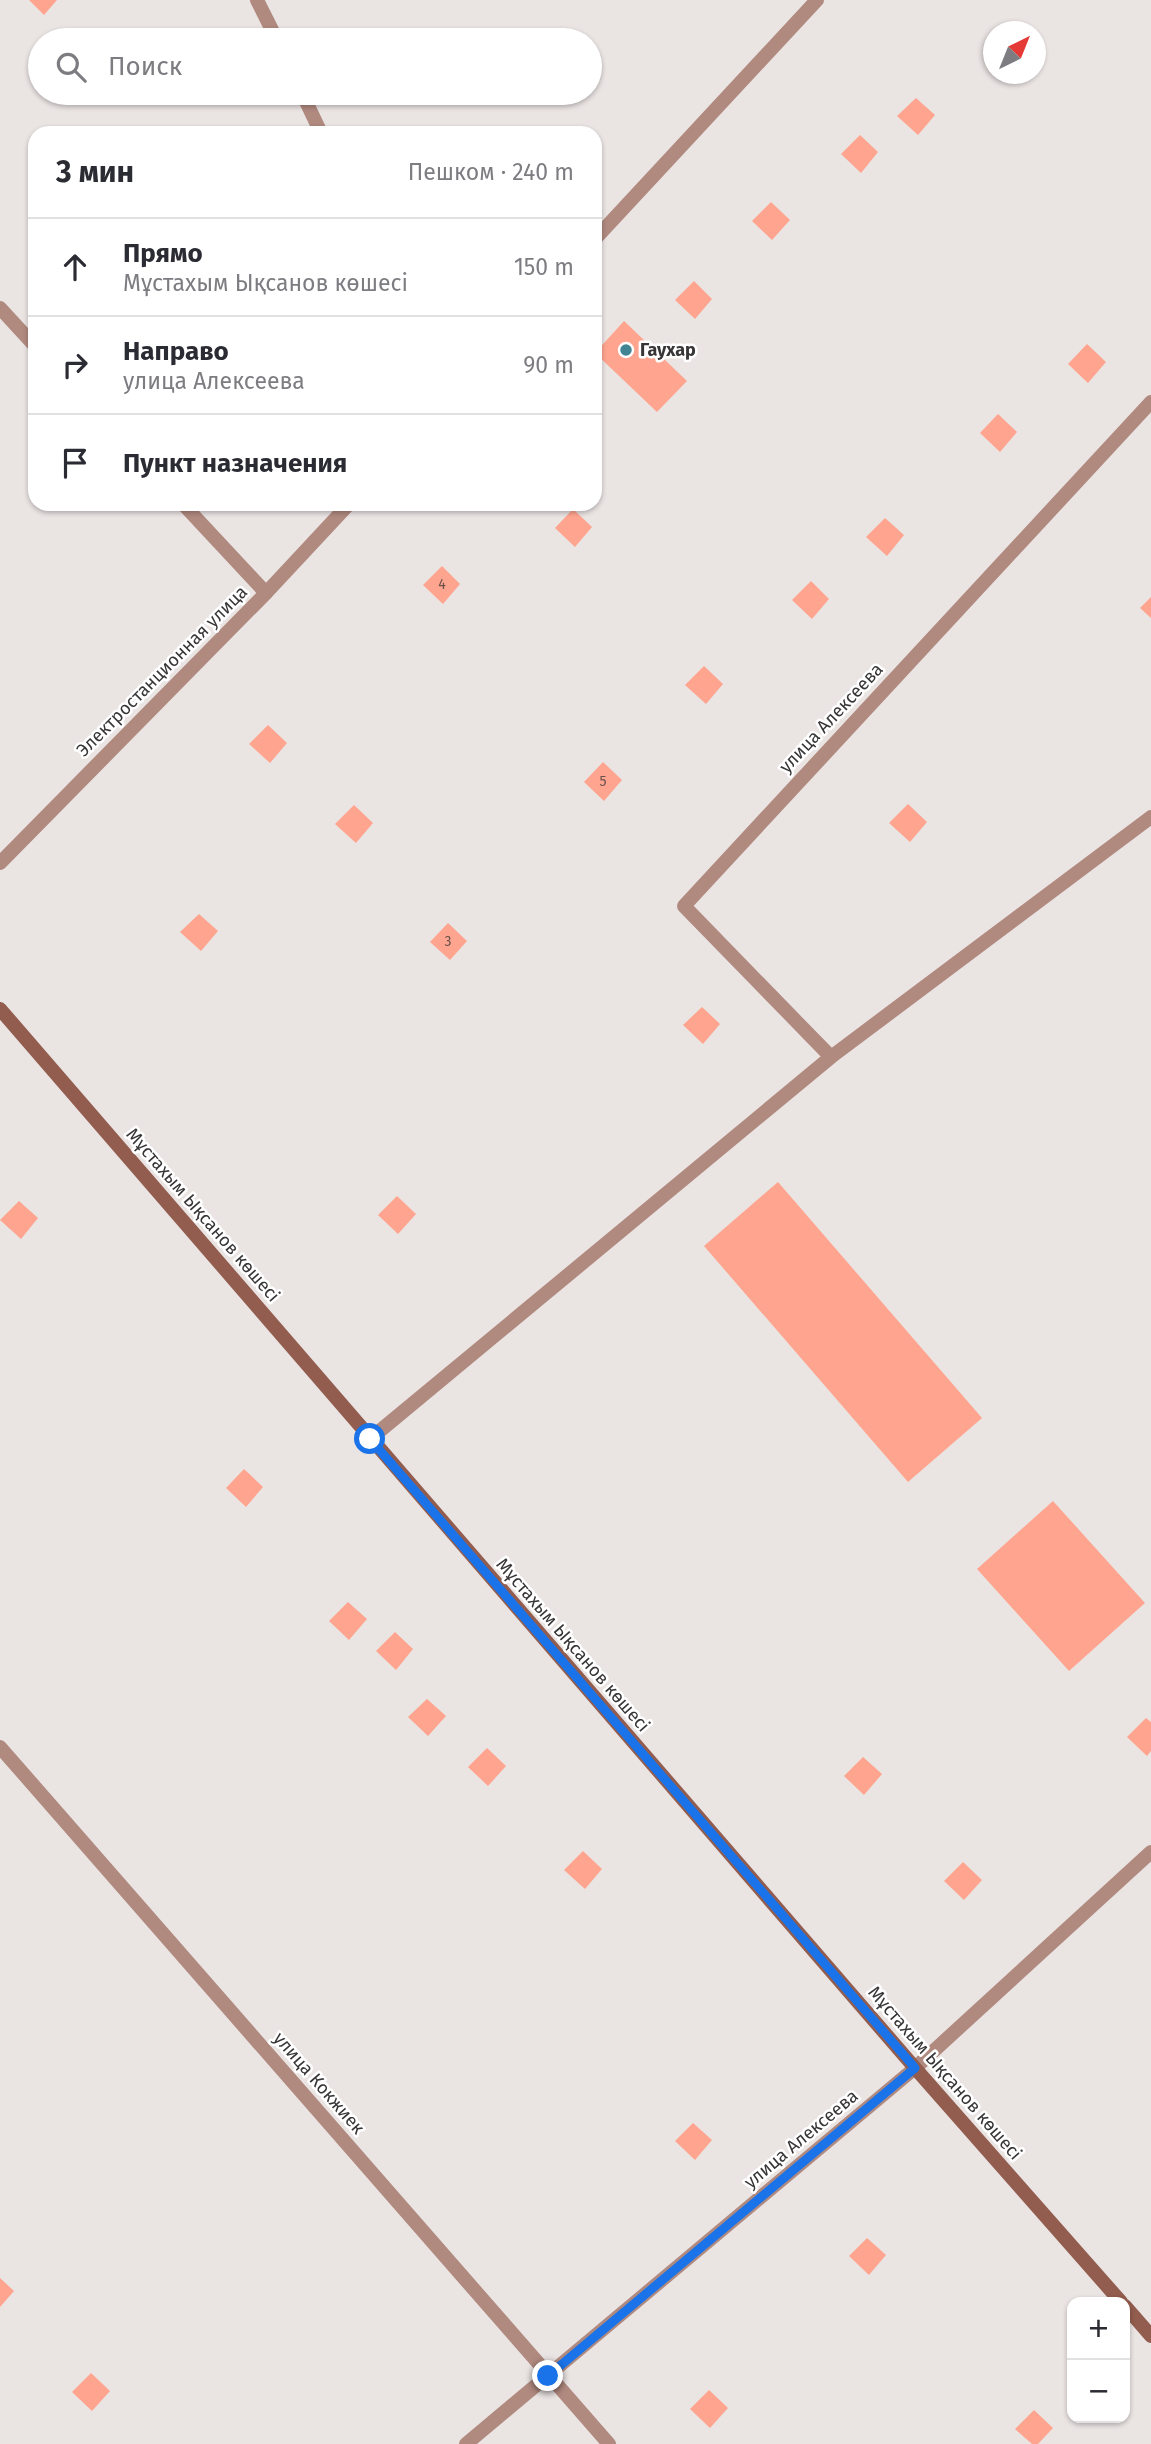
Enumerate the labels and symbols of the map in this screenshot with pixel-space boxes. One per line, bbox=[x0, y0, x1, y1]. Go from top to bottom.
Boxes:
north arrow bbox=[983, 21, 1046, 84]
place label: Гаухар bbox=[640, 339, 696, 361]
marker: Гаухар bbox=[618, 342, 634, 358]
house number: 4 bbox=[438, 576, 446, 593]
street label: Электростанционная улица bbox=[72, 581, 252, 761]
street label: улица Алексеева bbox=[774, 658, 888, 778]
house number: 5 bbox=[599, 773, 607, 790]
house number: 3 bbox=[445, 933, 452, 950]
street label: Мұстахым Ықсанов көшесі bbox=[122, 1124, 284, 1306]
route start bbox=[354, 1423, 385, 1454]
street label: Мұстахым Ықсанов көшесі bbox=[492, 1554, 654, 1736]
street label: Мұстахым Ықсанов көшесі bbox=[864, 1982, 1026, 2164]
street label: улица Кокжиек bbox=[269, 2027, 370, 2139]
street label: улица Алексеева bbox=[739, 2085, 863, 2193]
route end bbox=[532, 2360, 563, 2391]

